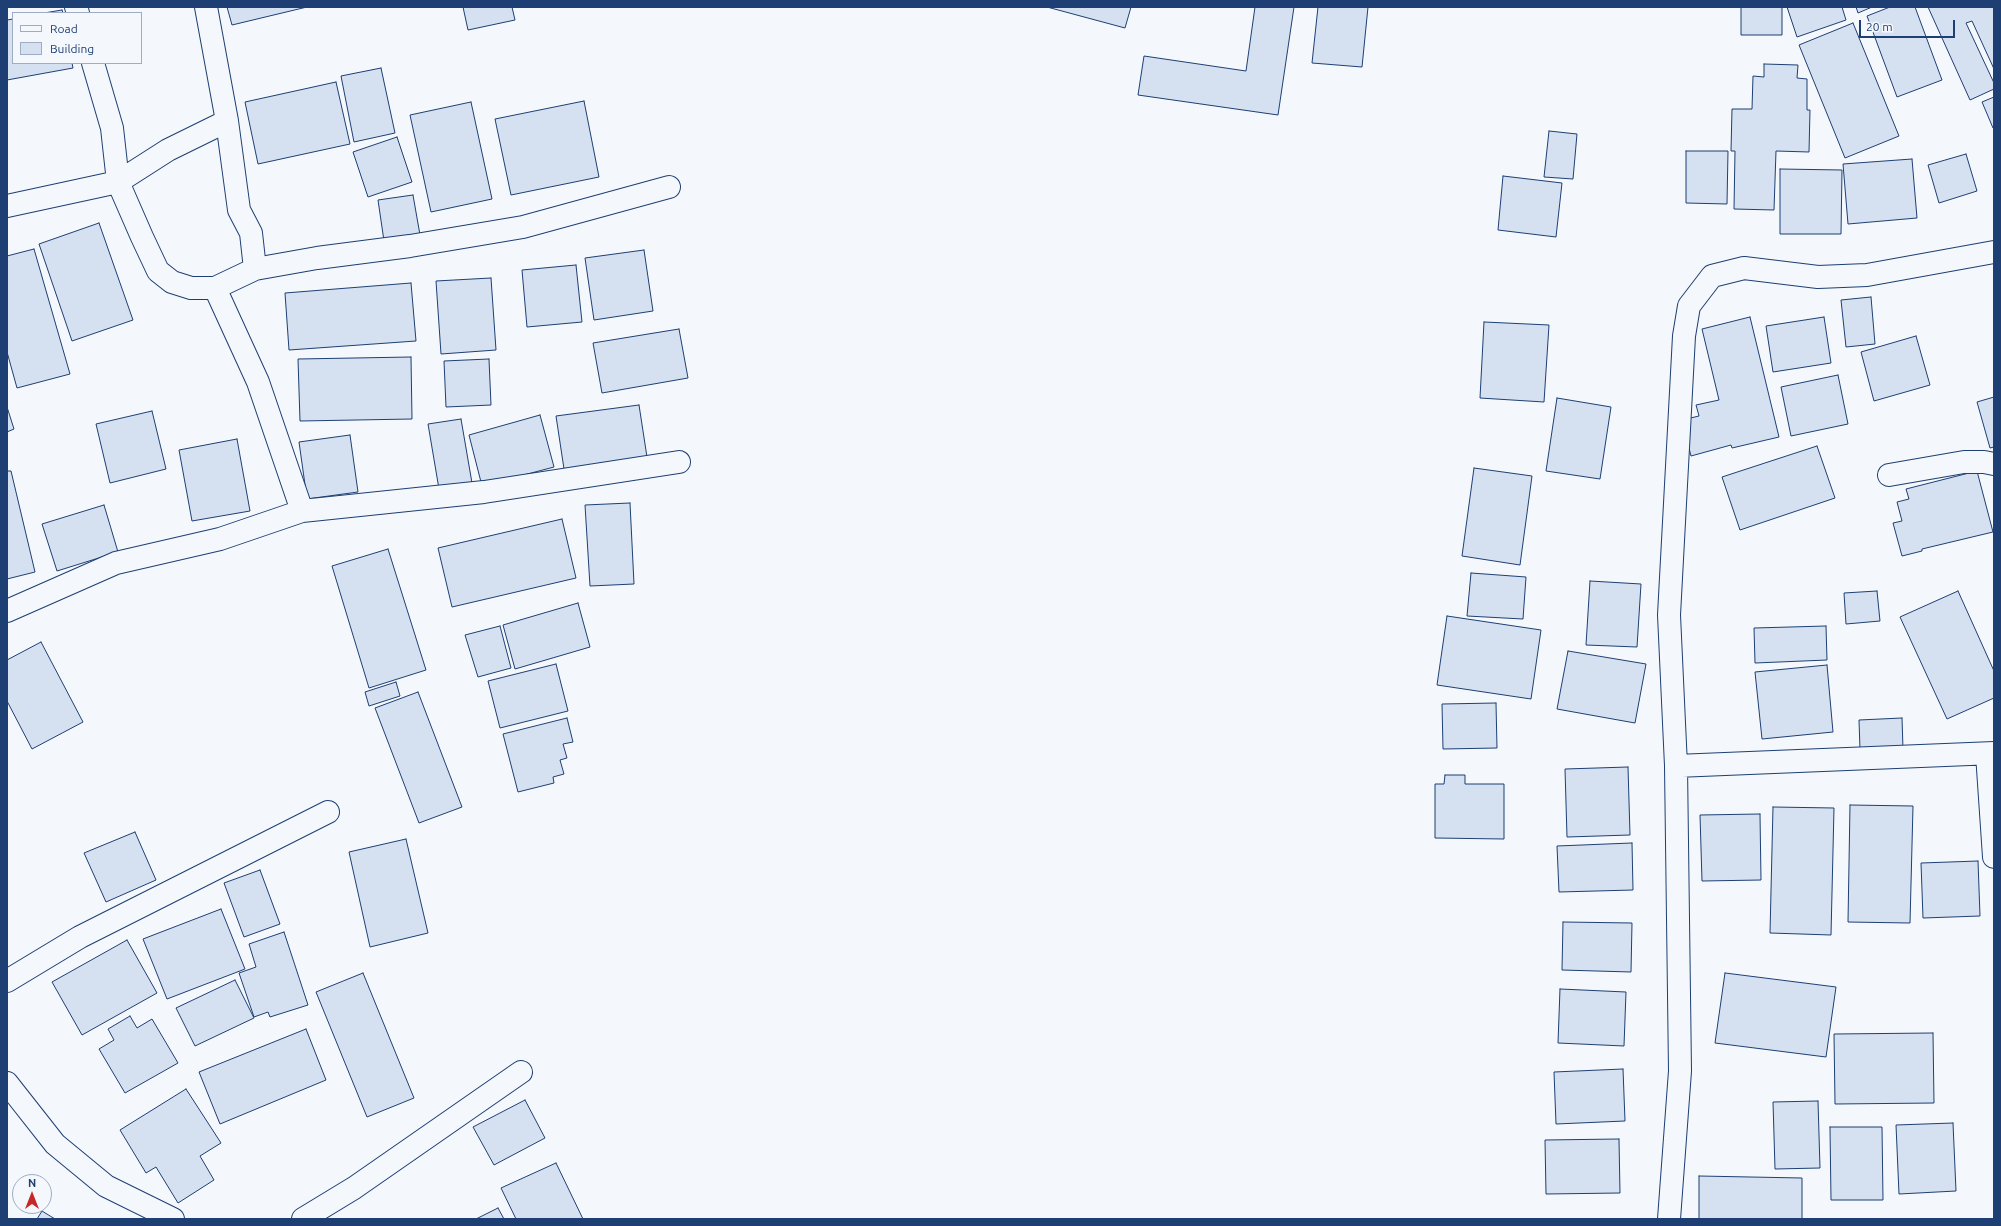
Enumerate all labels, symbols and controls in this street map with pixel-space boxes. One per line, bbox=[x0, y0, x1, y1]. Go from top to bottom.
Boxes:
legend bbox=[12, 12, 142, 64]
scale bar bbox=[1861, 12, 1957, 38]
text: 20 m bbox=[1866, 20, 1893, 33]
text: Road bbox=[50, 22, 78, 35]
text: Building bbox=[50, 42, 94, 55]
north arrow bbox=[12, 1174, 52, 1214]
text: N bbox=[28, 1177, 36, 1189]

